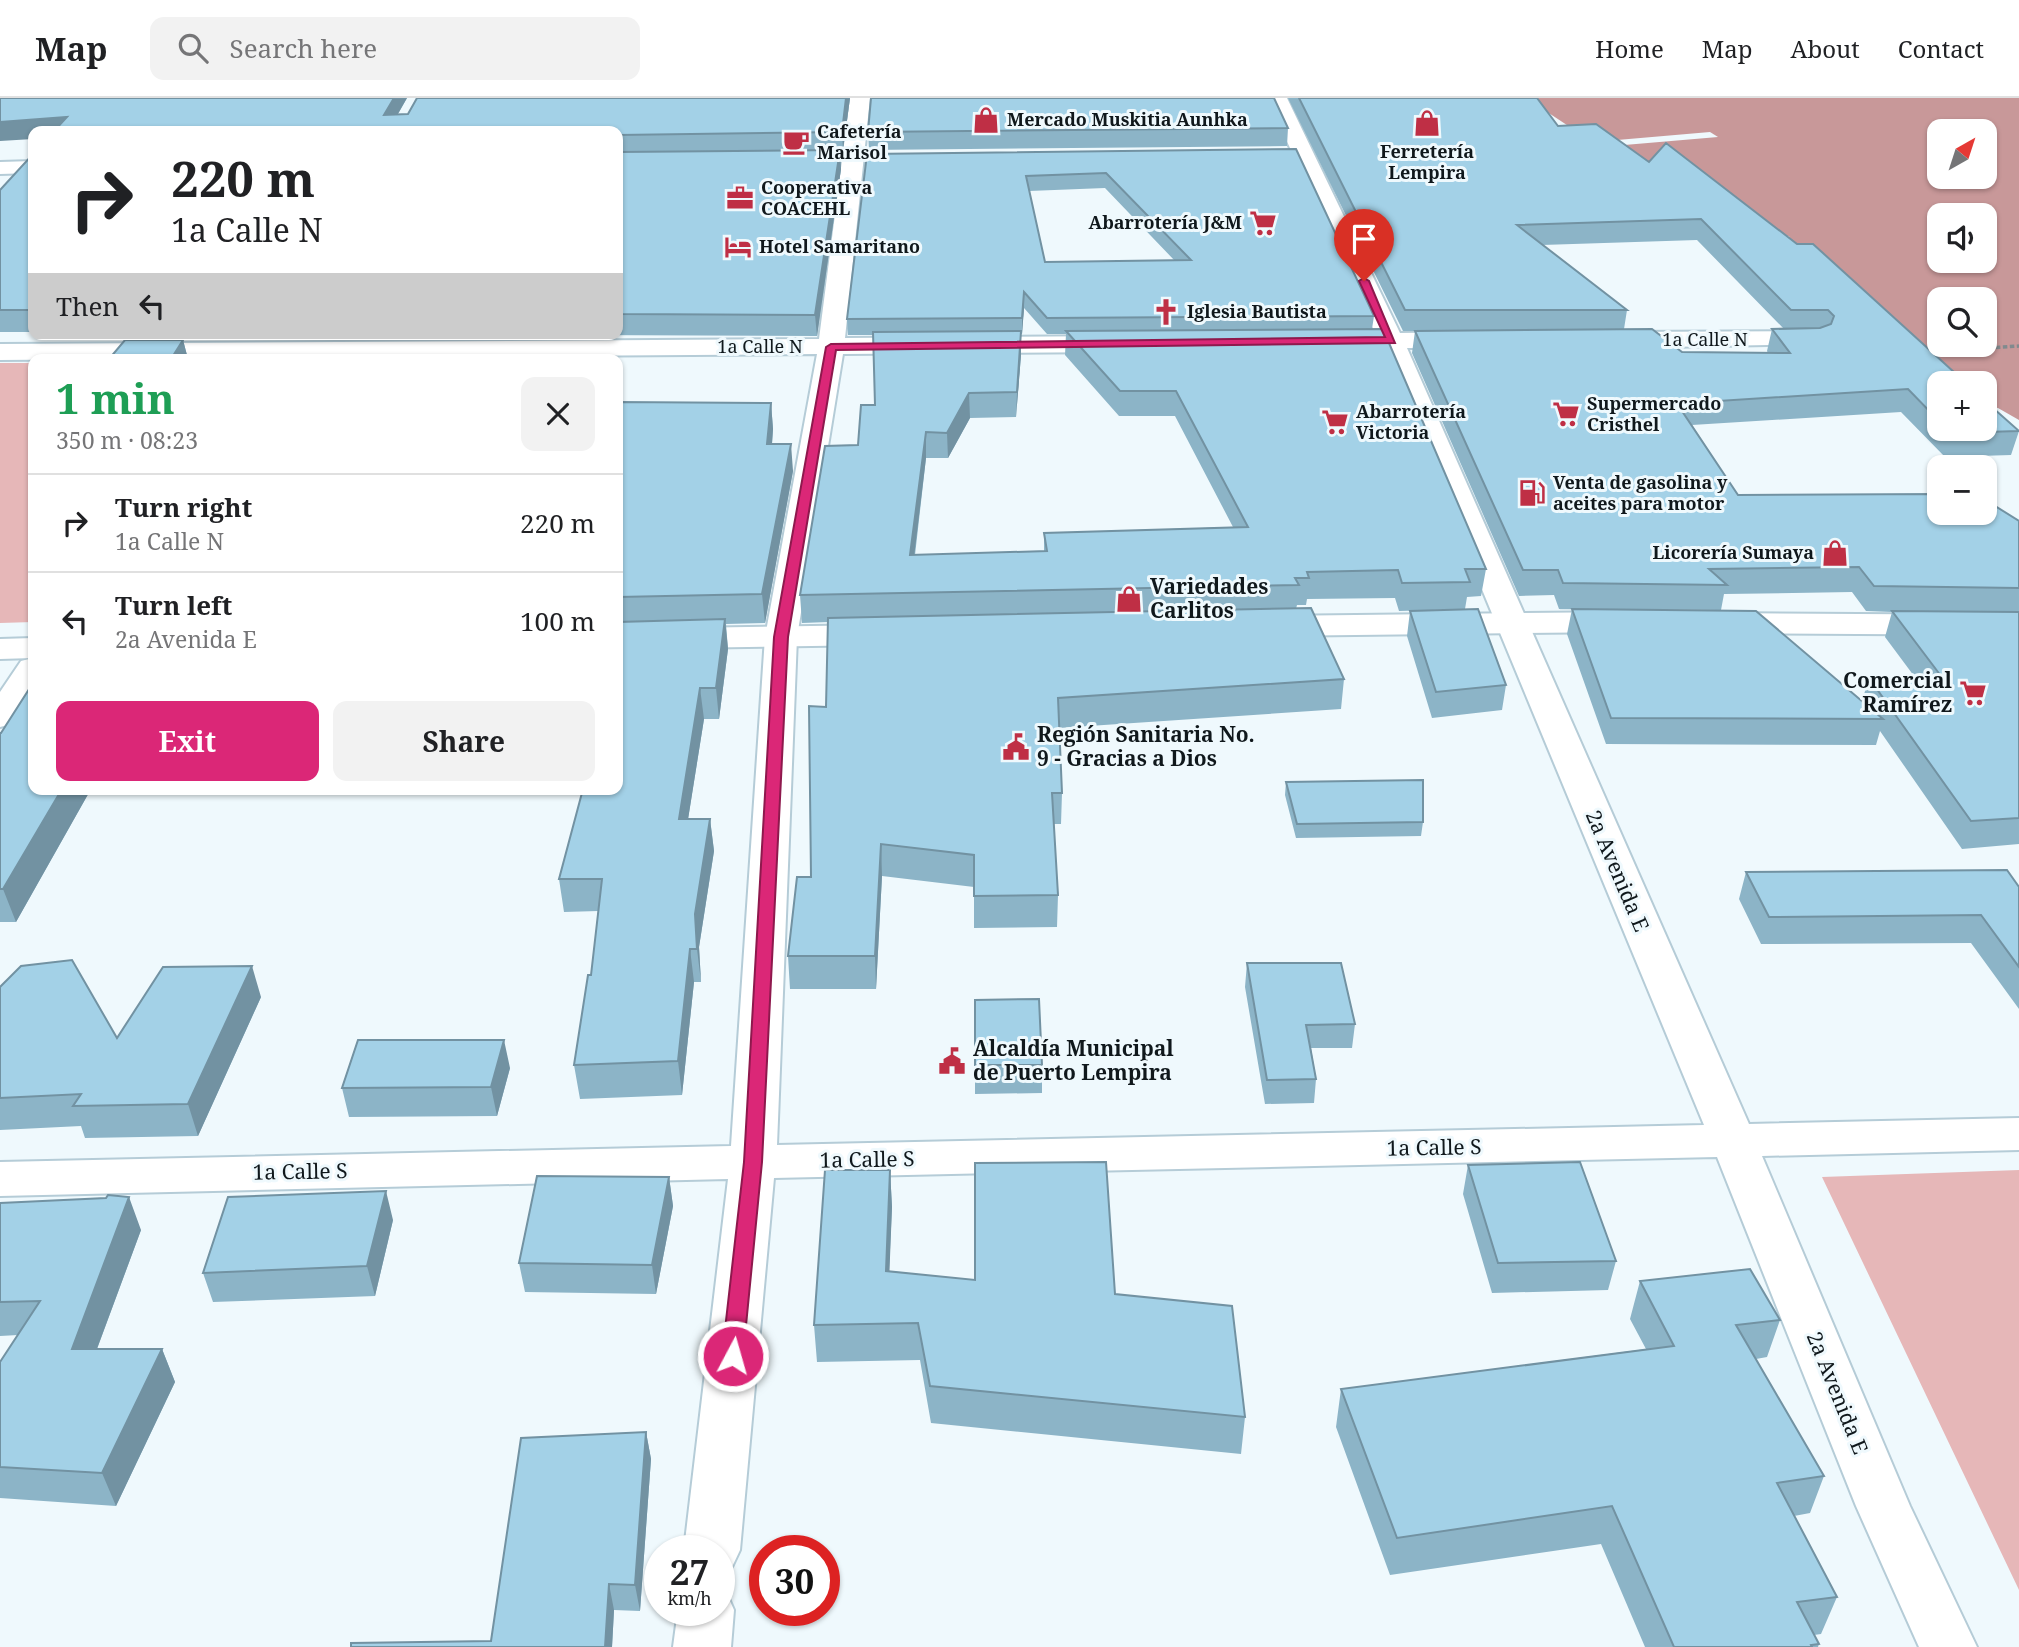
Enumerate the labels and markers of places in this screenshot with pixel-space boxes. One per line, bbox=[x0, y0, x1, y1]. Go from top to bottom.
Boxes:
shop icon: Mercado Muskitia Aunhka bbox=[971, 105, 1001, 135]
place label: Mercado Muskitia Aunhka bbox=[1007, 107, 1248, 131]
shop icon: Ferretería Lempira bbox=[1412, 108, 1442, 138]
place label: Cafetería Marisol bbox=[817, 119, 902, 164]
cafe icon: Cafetería Marisol bbox=[781, 127, 811, 157]
place label: Ferretería Lempira bbox=[1380, 139, 1474, 184]
place label: Cooperativa COACEHL bbox=[761, 175, 872, 220]
office icon: Cooperativa COACEHL bbox=[725, 183, 755, 213]
supermarket icon: Abarrotería J&M bbox=[1248, 208, 1278, 238]
pin bbox=[1334, 209, 1394, 281]
place label: Abarrotería J&M bbox=[1089, 210, 1242, 234]
hotel icon: Hotel Samaritano bbox=[723, 232, 753, 262]
place label: Hotel Samaritano bbox=[759, 234, 920, 258]
church icon: Iglesia Bautista bbox=[1151, 297, 1181, 327]
place label: Iglesia Bautista bbox=[1187, 299, 1327, 323]
place label: Supermercado Cristhel bbox=[1587, 391, 1721, 436]
place label: Abarrotería Victoria bbox=[1356, 399, 1466, 444]
supermarket icon: Supermercado Cristhel bbox=[1551, 399, 1581, 429]
supermarket icon: Abarrotería Victoria bbox=[1320, 407, 1350, 437]
place label: Venta de gasolina y aceites para motor bbox=[1553, 470, 1728, 515]
fuel station icon: Venta de gasolina y aceites para motor bbox=[1517, 478, 1547, 508]
shop icon: Licorería Sumaya bbox=[1820, 538, 1850, 568]
place label: Licorería Sumaya bbox=[1653, 540, 1814, 564]
place label: Variedades Carlitos bbox=[1150, 572, 1268, 624]
shop icon: Variedades Carlitos bbox=[1114, 584, 1144, 614]
place label: Comercial Ramírez bbox=[1843, 666, 1953, 718]
supermarket icon: Comercial Ramírez bbox=[1958, 678, 1988, 708]
place label: Región Sanitaria No. 9 - Gracias a Dios bbox=[1037, 720, 1255, 772]
public building icon: Región Sanitaria No. 9 - Gracias a Dios bbox=[1001, 732, 1031, 762]
place label: Alcaldía Municipal de Puerto Lempira bbox=[973, 1034, 1174, 1086]
public building icon: Alcaldía Municipal de Puerto Lempira bbox=[937, 1046, 967, 1076]

